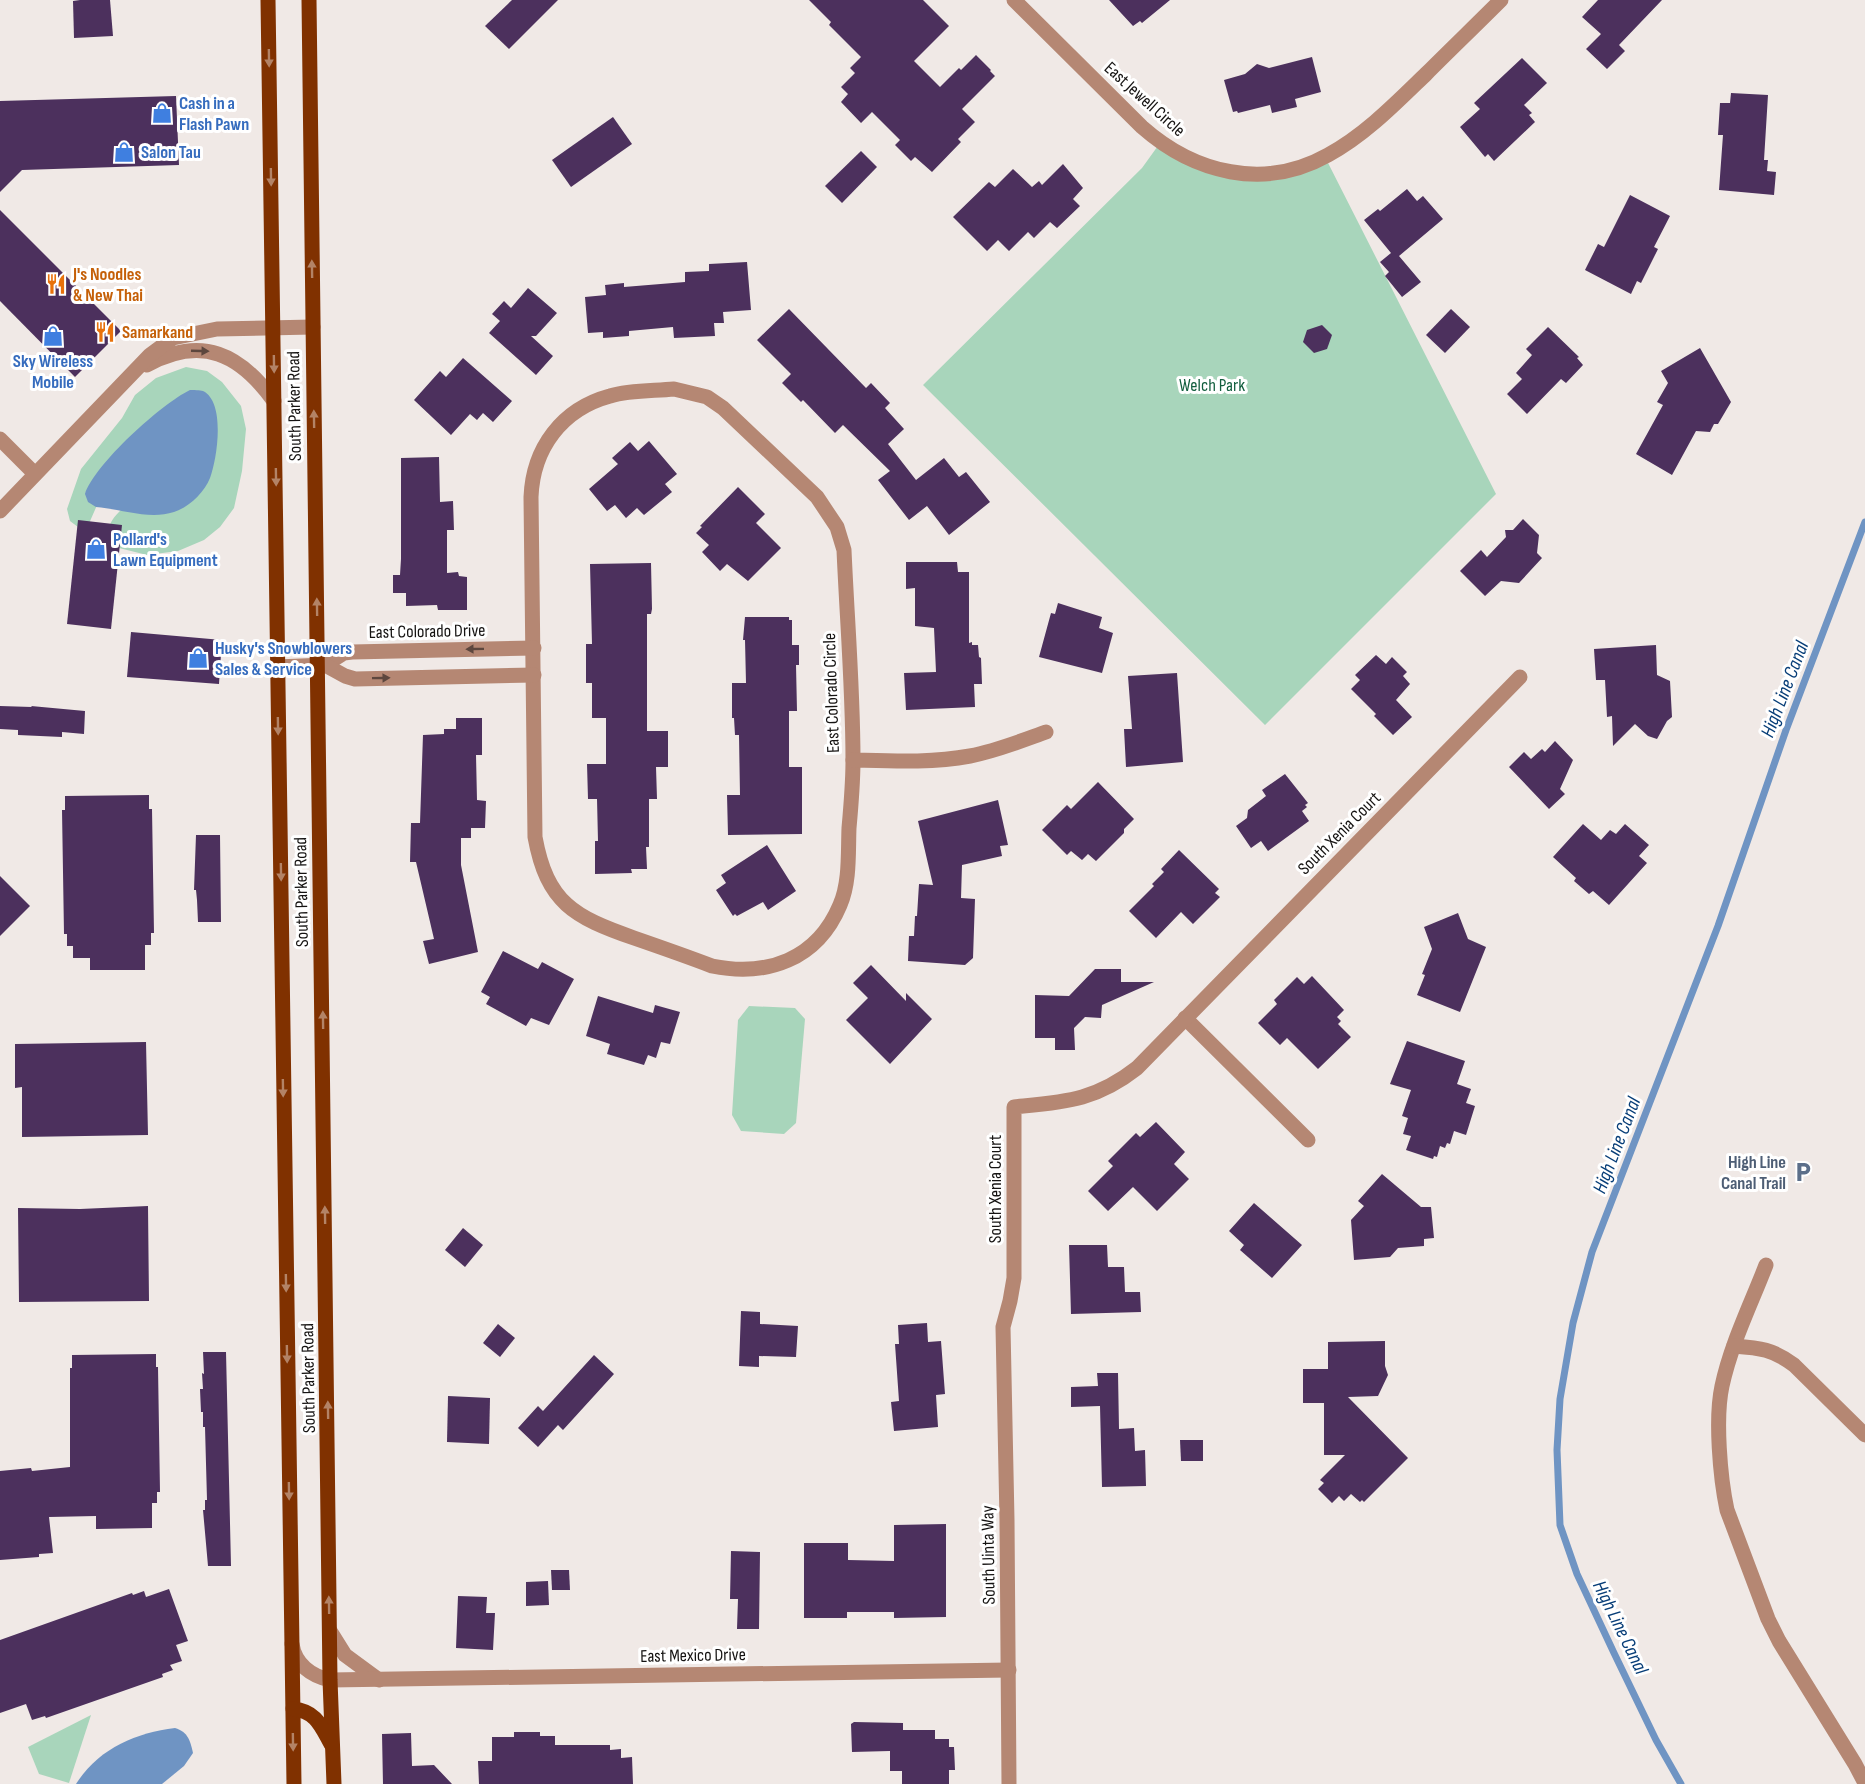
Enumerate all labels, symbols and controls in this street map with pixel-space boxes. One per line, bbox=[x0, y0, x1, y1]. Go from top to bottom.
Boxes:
one-way arrow bbox=[264, 49, 274, 68]
street label: East Jewell Circle bbox=[1100, 58, 1189, 141]
place label: Cash in a Flash Pawn bbox=[179, 93, 249, 135]
shop icon: Cash in a Flash Pawn bbox=[150, 101, 174, 125]
shop icon: Salon Tau bbox=[112, 140, 136, 164]
place label: Salon Tau bbox=[141, 142, 201, 163]
one-way arrow bbox=[266, 168, 276, 187]
one-way arrow bbox=[307, 259, 317, 278]
place label: J's Noodles & New Thai bbox=[72, 264, 143, 306]
restaurant icon: J's Noodles & New Thai bbox=[44, 272, 68, 296]
restaurant icon: Samarkand bbox=[93, 320, 117, 344]
place label: Samarkand bbox=[122, 322, 193, 343]
shop icon: Sky Wireless Mobile bbox=[41, 324, 65, 348]
one-way arrow bbox=[190, 346, 209, 356]
place label: Sky Wireless Mobile bbox=[13, 351, 93, 393]
street label: South Parker Road bbox=[283, 351, 306, 461]
one-way arrow bbox=[269, 355, 279, 374]
park label: Welch Park bbox=[1179, 375, 1245, 396]
one-way arrow bbox=[309, 410, 319, 429]
one-way arrow bbox=[271, 468, 280, 487]
place label: Pollard's Lawn Equipment bbox=[113, 529, 218, 571]
shop icon: Pollard's Lawn Equipment bbox=[84, 537, 108, 561]
one-way arrow bbox=[312, 597, 322, 616]
street label: East Colorado Drive bbox=[368, 620, 486, 643]
street label: East Colorado Circle bbox=[819, 633, 844, 753]
water label: High Line Canal bbox=[1756, 637, 1815, 741]
place label: Husky's Snowblowers Sales & Service bbox=[215, 638, 352, 680]
one-way arrow bbox=[466, 644, 485, 654]
shop icon: Husky's Snowblowers Sales & Service bbox=[186, 646, 210, 670]
one-way arrow bbox=[371, 674, 390, 683]
one-way arrow bbox=[273, 716, 283, 735]
street label: South Xenia Court bbox=[1294, 787, 1385, 879]
street label: South Parker Road bbox=[290, 837, 313, 947]
one-way arrow bbox=[276, 863, 286, 882]
one-way arrow bbox=[318, 1010, 327, 1029]
one-way arrow bbox=[278, 1079, 288, 1098]
water label: High Line Canal bbox=[1588, 1093, 1647, 1197]
street label: South Xenia Court bbox=[985, 1134, 1006, 1243]
place label: High Line Canal Trail bbox=[1721, 1152, 1786, 1194]
parking icon: High Line Canal Trail bbox=[1791, 1160, 1815, 1184]
one-way arrow bbox=[320, 1205, 330, 1224]
one-way arrow bbox=[281, 1273, 291, 1292]
street label: South Parker Road bbox=[297, 1323, 320, 1433]
one-way arrow bbox=[283, 1345, 292, 1364]
one-way arrow bbox=[323, 1400, 332, 1419]
one-way arrow bbox=[285, 1481, 294, 1500]
street label: South Uinta Way bbox=[977, 1505, 1000, 1605]
water label: High Line Canal bbox=[1587, 1577, 1654, 1679]
one-way arrow bbox=[325, 1595, 334, 1614]
street label: East Mexico Drive bbox=[640, 1644, 746, 1667]
one-way arrow bbox=[288, 1732, 298, 1751]

